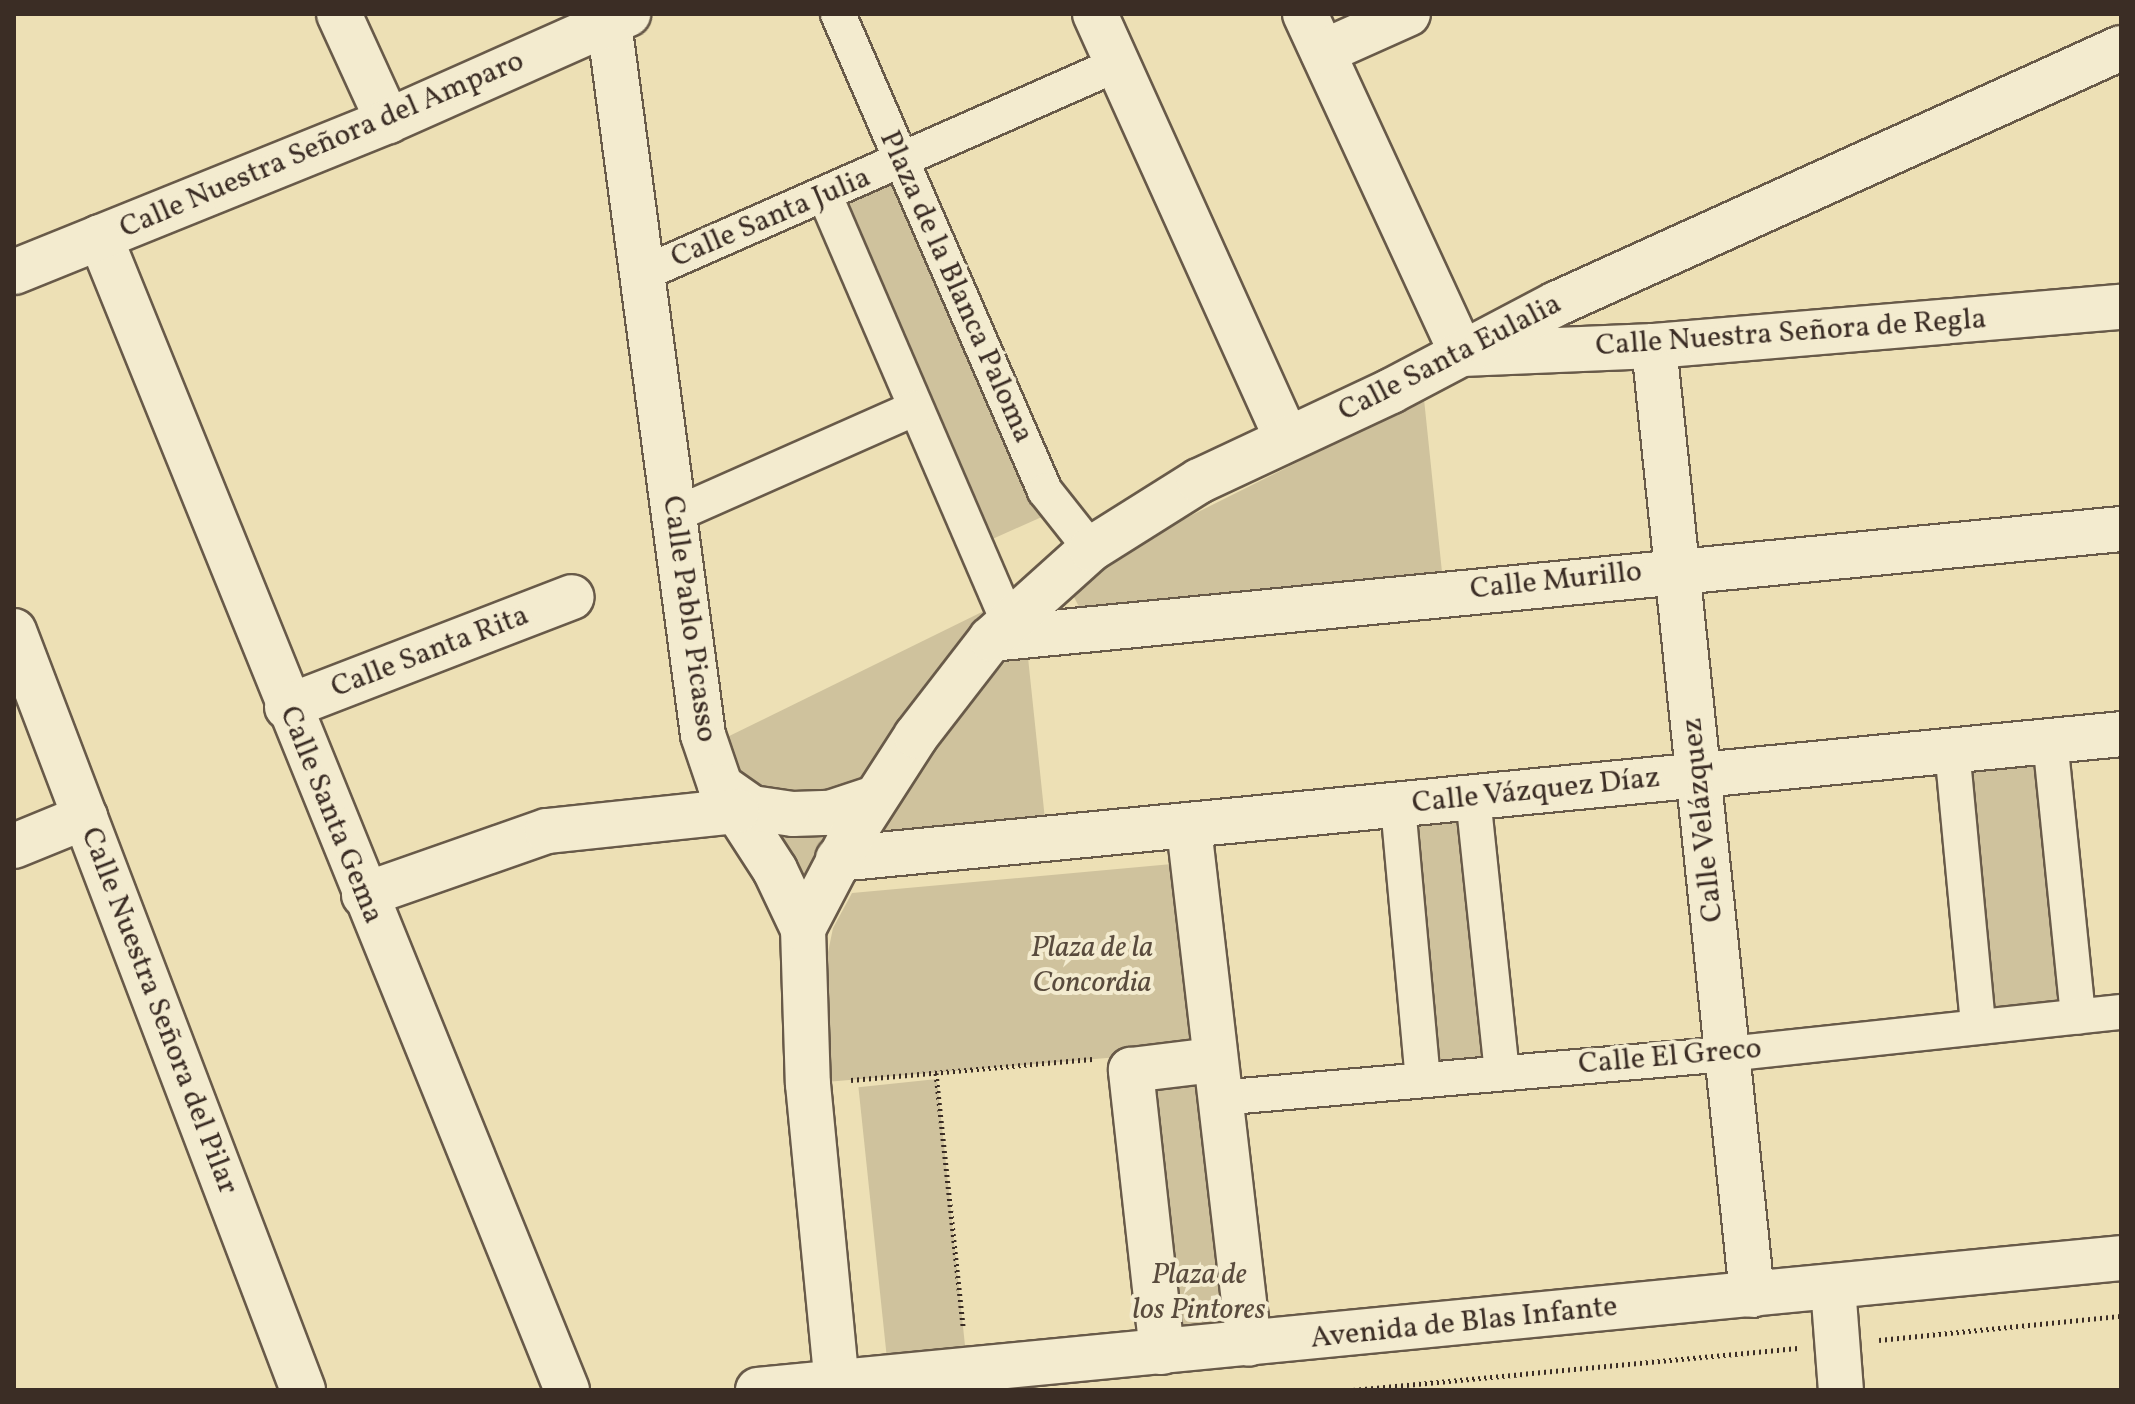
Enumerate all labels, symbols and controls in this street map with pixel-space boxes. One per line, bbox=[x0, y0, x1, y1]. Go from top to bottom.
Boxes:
street label: Calle Nuestra Señora del Amparo bbox=[114, 43, 530, 247]
street label: Plaza de la Blanca Paloma bbox=[871, 125, 1041, 449]
street label: Calle Santa Julia bbox=[666, 160, 876, 276]
street label: Calle Santa Eulalia bbox=[1333, 286, 1567, 430]
street label: Calle Nuestra Señora de Regla bbox=[1594, 301, 1988, 365]
street label: Calle Pablo Picasso bbox=[654, 493, 724, 745]
street label: Calle Murillo bbox=[1468, 554, 1644, 608]
street label: Calle Santa Rita bbox=[326, 598, 534, 706]
street label: Calle Santa Gema bbox=[271, 701, 391, 929]
street label: Calle Velázquez bbox=[1674, 716, 1732, 924]
street label: Calle Vázquez Díaz bbox=[1410, 760, 1662, 822]
street label: Calle Nuestra Señora del Pilar bbox=[72, 822, 246, 1200]
park label: Plaza de la Concordia bbox=[1031, 930, 1153, 1000]
street label: Calle El Greco bbox=[1577, 1031, 1763, 1083]
park label: Plaza de los Pintores bbox=[1132, 1257, 1266, 1328]
street label: Avenida de Blas Infante bbox=[1309, 1289, 1619, 1357]

